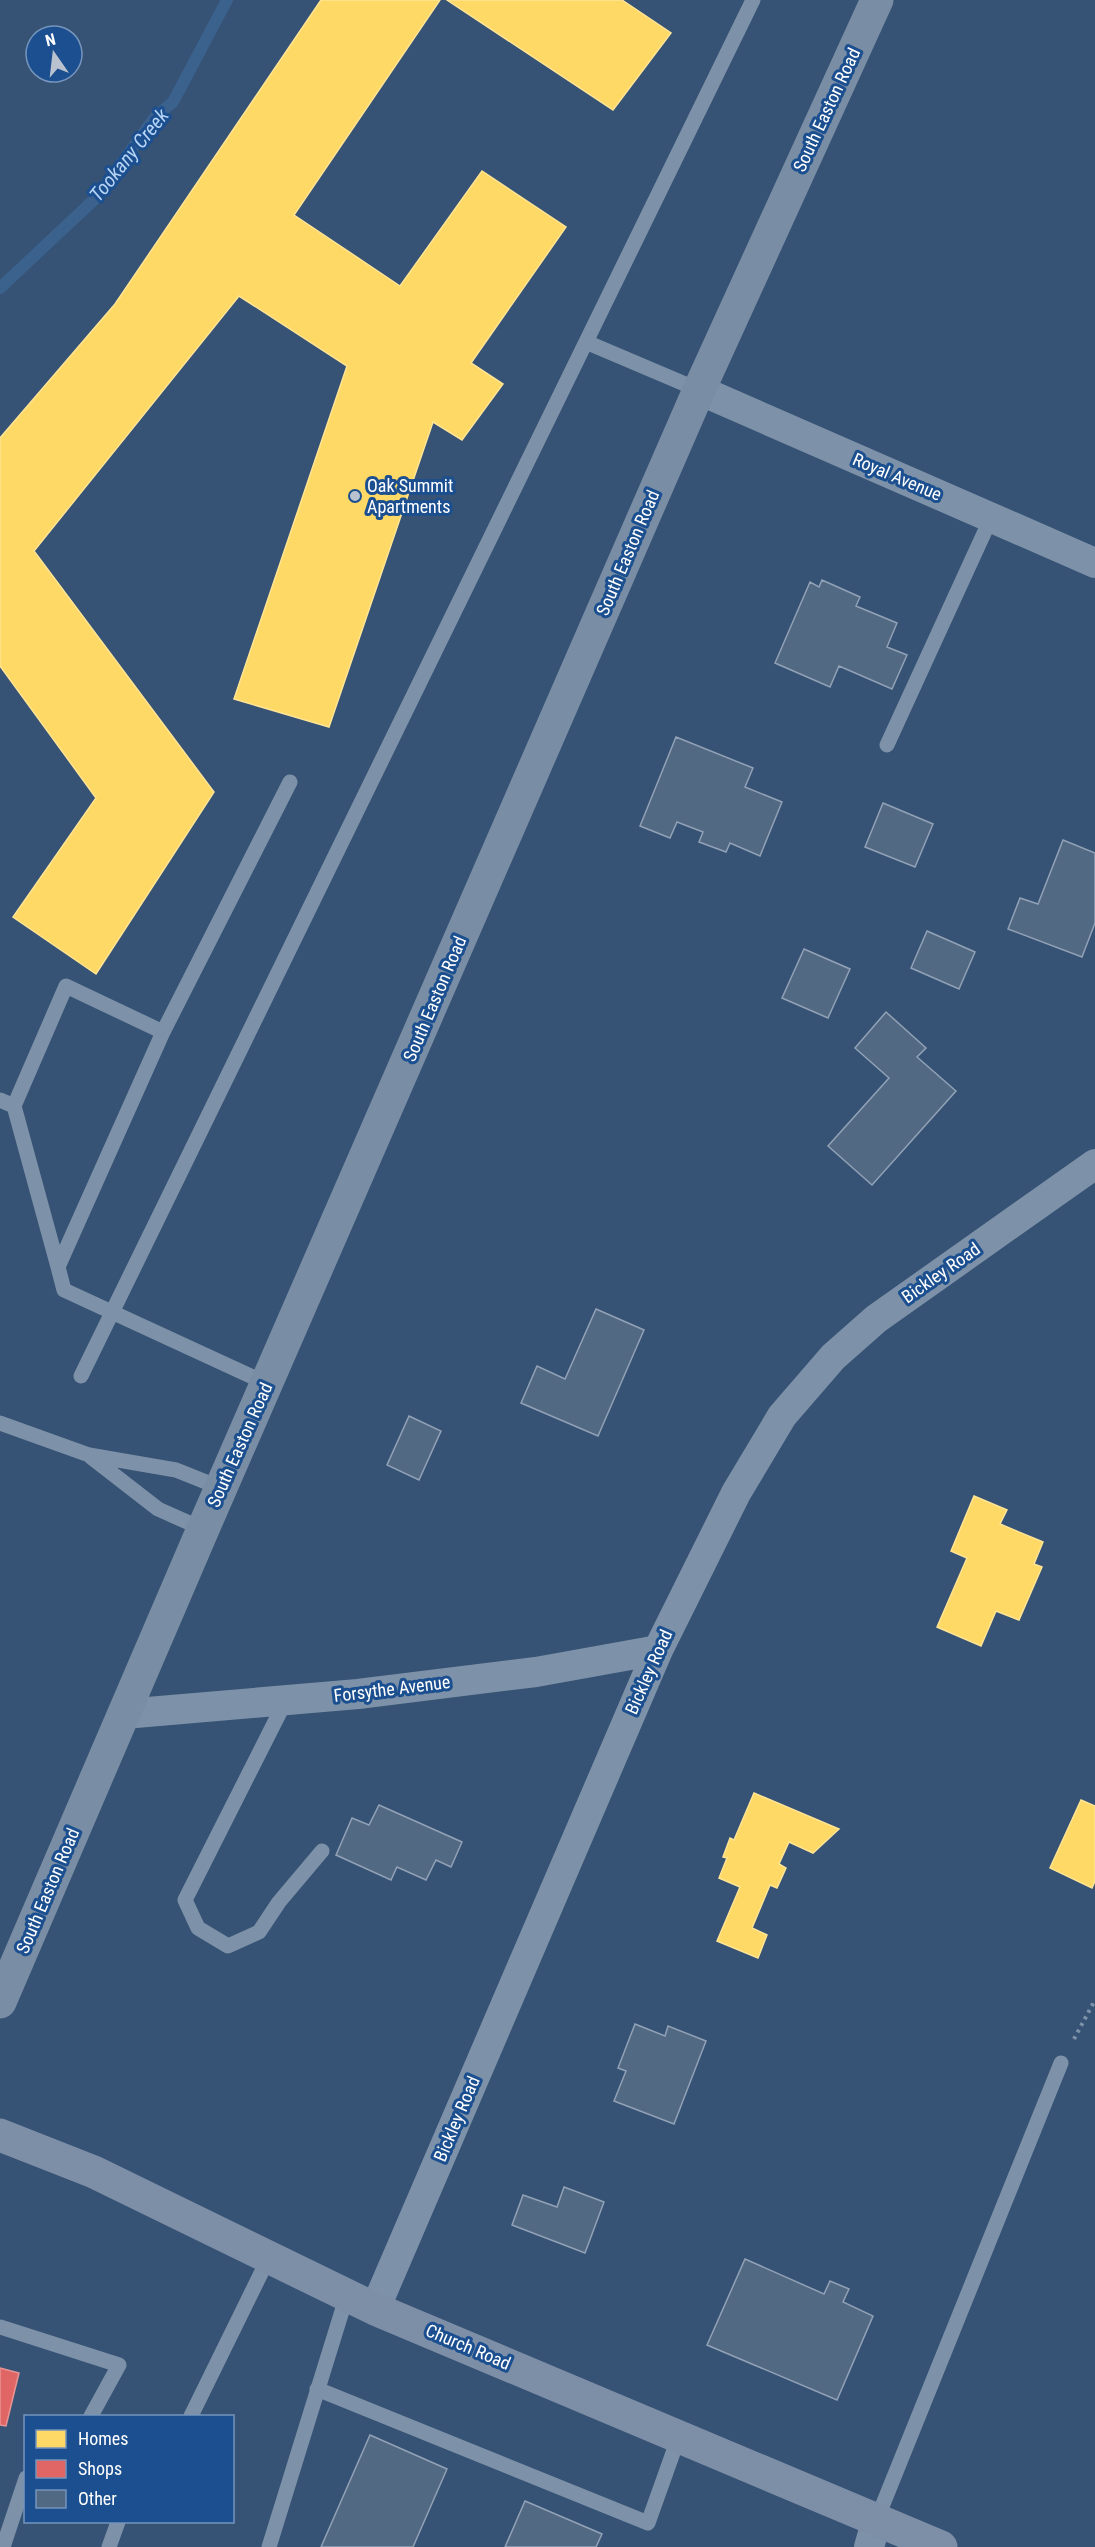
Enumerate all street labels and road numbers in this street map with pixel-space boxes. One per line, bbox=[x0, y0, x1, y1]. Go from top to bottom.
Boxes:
street label: South Easton Road bbox=[789, 45, 864, 175]
street label: Royal Avenue bbox=[850, 448, 945, 505]
street label: South Easton Road bbox=[592, 487, 663, 619]
street label: South Easton Road bbox=[399, 933, 470, 1065]
street label: Bickley Road bbox=[898, 1238, 984, 1307]
street label: South Easton Road bbox=[203, 1379, 276, 1510]
street label: Bickley Road bbox=[621, 1626, 677, 1717]
street label: Forsythe Avenue bbox=[333, 1671, 451, 1706]
street label: South Easton Road bbox=[12, 1825, 83, 1957]
street label: Bickley Road bbox=[429, 2073, 484, 2165]
street label: Church Road bbox=[423, 2319, 514, 2374]

